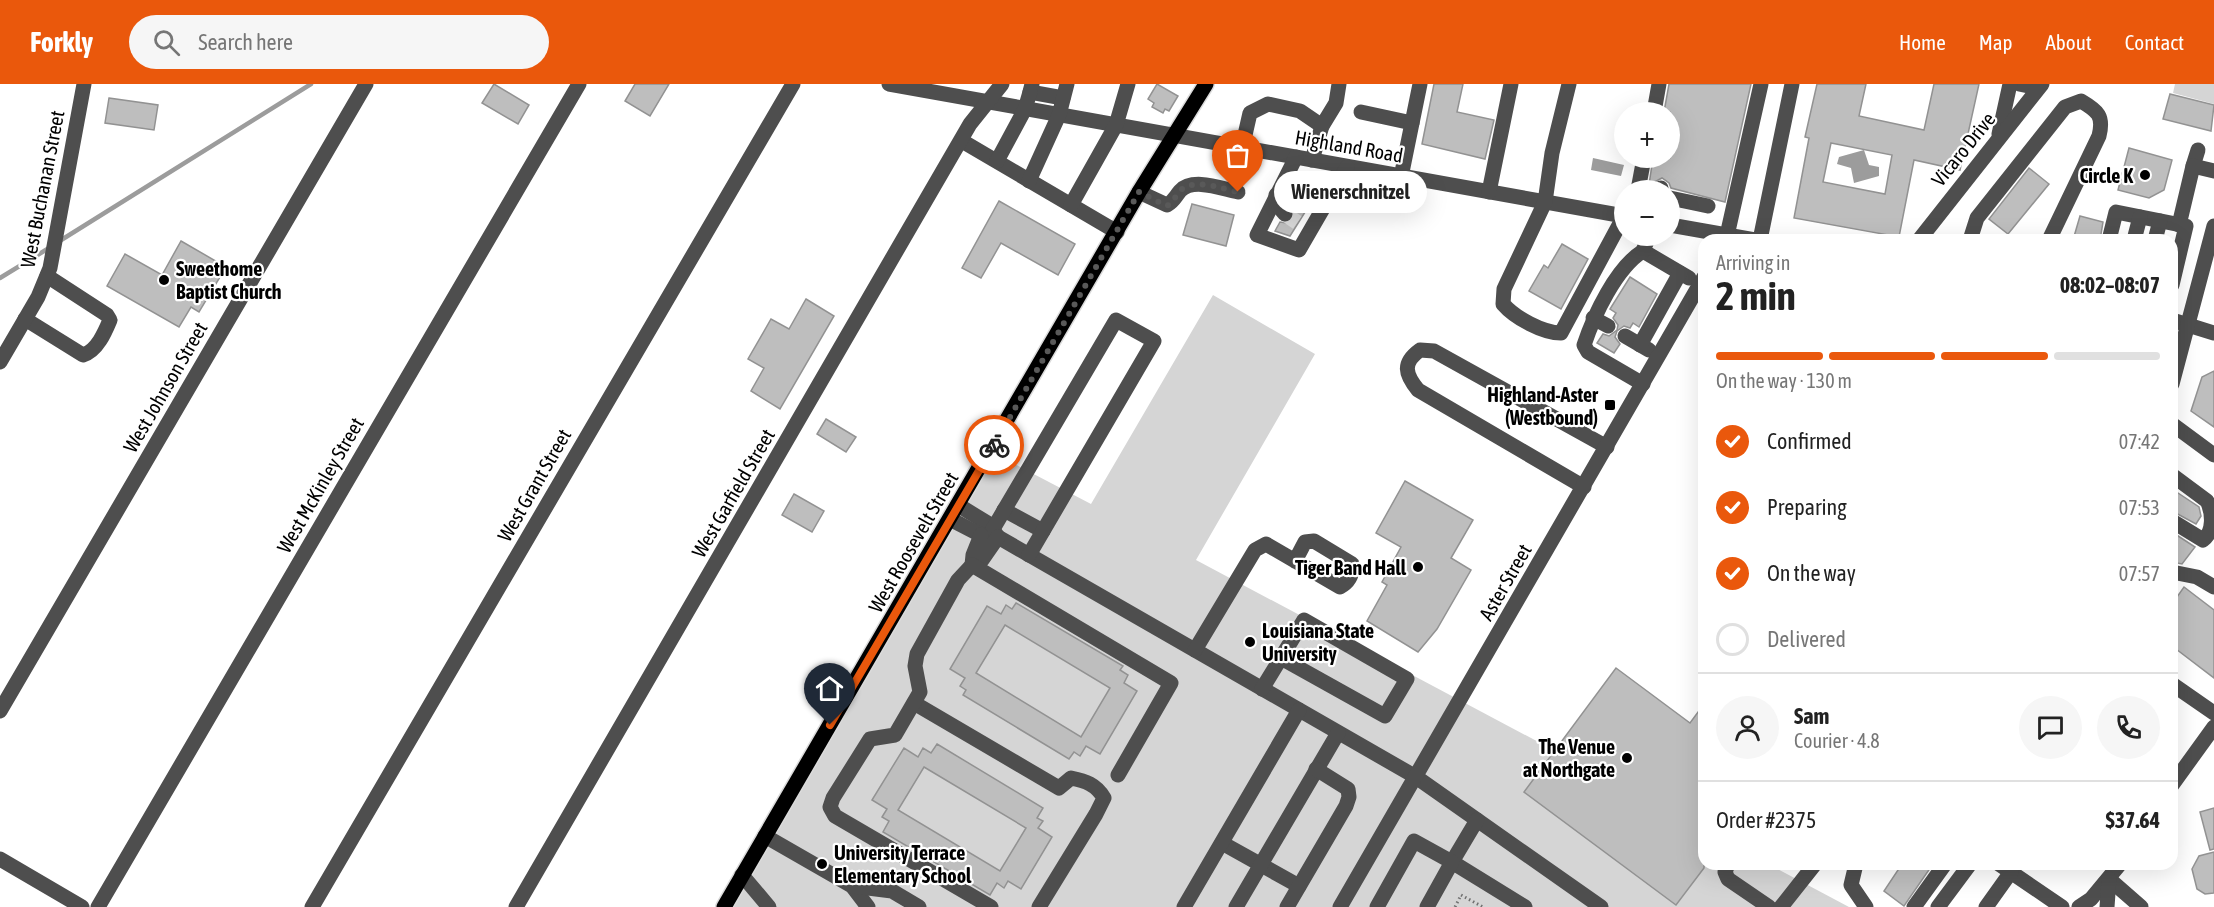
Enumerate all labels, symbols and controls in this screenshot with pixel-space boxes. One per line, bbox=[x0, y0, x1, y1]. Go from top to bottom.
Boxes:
search box bbox=[129, 15, 549, 69]
text: Forkly bbox=[30, 26, 93, 58]
icon: search bbox=[150, 26, 183, 59]
text: Search here bbox=[198, 29, 293, 55]
text: Home bbox=[1899, 30, 1946, 54]
text: Map bbox=[1979, 30, 2013, 54]
text: About bbox=[2046, 30, 2092, 54]
text: Contact bbox=[2125, 30, 2184, 54]
map controls bbox=[1614, 102, 1680, 246]
button: + bbox=[1614, 102, 1680, 168]
street label: West Buchanan Street bbox=[16, 108, 69, 269]
street label: Vicaro Drive bbox=[1926, 108, 2000, 190]
street label: Highland Road bbox=[1293, 125, 1405, 167]
pin bbox=[1212, 130, 1263, 192]
icon: bag bbox=[1221, 139, 1254, 172]
place label: Circle K bbox=[2079, 164, 2133, 187]
marker: Circle K bbox=[2138, 168, 2152, 182]
callout: Wienerschnitzel bbox=[1274, 171, 1427, 213]
text: Wienerschnitzel bbox=[1291, 180, 1410, 203]
button: − bbox=[1614, 180, 1680, 246]
text: Arriving in bbox=[1716, 251, 1790, 274]
place label: Sweethome Baptist Church bbox=[176, 257, 282, 303]
text: 08:02–08:07 bbox=[2060, 272, 2160, 298]
marker: Sweethome Baptist Church bbox=[157, 273, 171, 287]
text: 2 min bbox=[1716, 274, 1796, 318]
street label: West Johnson Street bbox=[118, 318, 212, 456]
text: On the way · 130 m bbox=[1716, 369, 1852, 392]
place label: Highland-Aster (Westbound) bbox=[1487, 383, 1599, 429]
marker: Highland-Aster (Westbound) bbox=[1603, 398, 1617, 412]
street label: West McKinley Street bbox=[272, 413, 368, 557]
courier bbox=[964, 415, 1024, 475]
street label: West Grant Street bbox=[493, 424, 576, 545]
street label: West Garfield Street bbox=[687, 424, 779, 561]
icon: check bbox=[1716, 425, 1749, 458]
text: Confirmed bbox=[1767, 428, 1852, 454]
icon: bike bbox=[978, 429, 1011, 462]
text: 07:42 bbox=[2119, 430, 2160, 453]
street label: West Roosevelt Street bbox=[864, 468, 963, 616]
icon: check bbox=[1716, 491, 1749, 524]
text: Preparing bbox=[1767, 494, 1847, 520]
text: 07:53 bbox=[2119, 496, 2160, 519]
street label: Aster Street bbox=[1474, 540, 1536, 624]
place label: Tiger Band Hall bbox=[1295, 556, 1407, 579]
icon: check bbox=[1716, 557, 1749, 590]
marker: Tiger Band Hall bbox=[1411, 560, 1425, 574]
text: On the way bbox=[1767, 560, 1856, 586]
text: 07:57 bbox=[2119, 562, 2160, 585]
place label: Louisiana State University bbox=[1262, 619, 1374, 665]
text: Delivered bbox=[1767, 626, 1846, 652]
marker: Louisiana State University bbox=[1243, 635, 1257, 649]
pin bbox=[804, 663, 855, 725]
icon: home bbox=[813, 672, 846, 705]
button: person bbox=[1716, 696, 1779, 759]
button: chat bbox=[2019, 696, 2082, 759]
button: phone bbox=[2097, 696, 2160, 759]
text: Sam bbox=[1794, 703, 1829, 729]
text: Courier · 4.8 bbox=[1794, 729, 1880, 752]
place label: The Venue at Northgate bbox=[1523, 735, 1615, 781]
marker: The Venue at Northgate bbox=[1620, 751, 1634, 765]
text: Order #2375 bbox=[1716, 807, 1816, 833]
text: $37.64 bbox=[2105, 807, 2160, 833]
place label: University Terrace Elementary School bbox=[834, 841, 972, 887]
marker: University Terrace Elementary School bbox=[815, 857, 829, 871]

